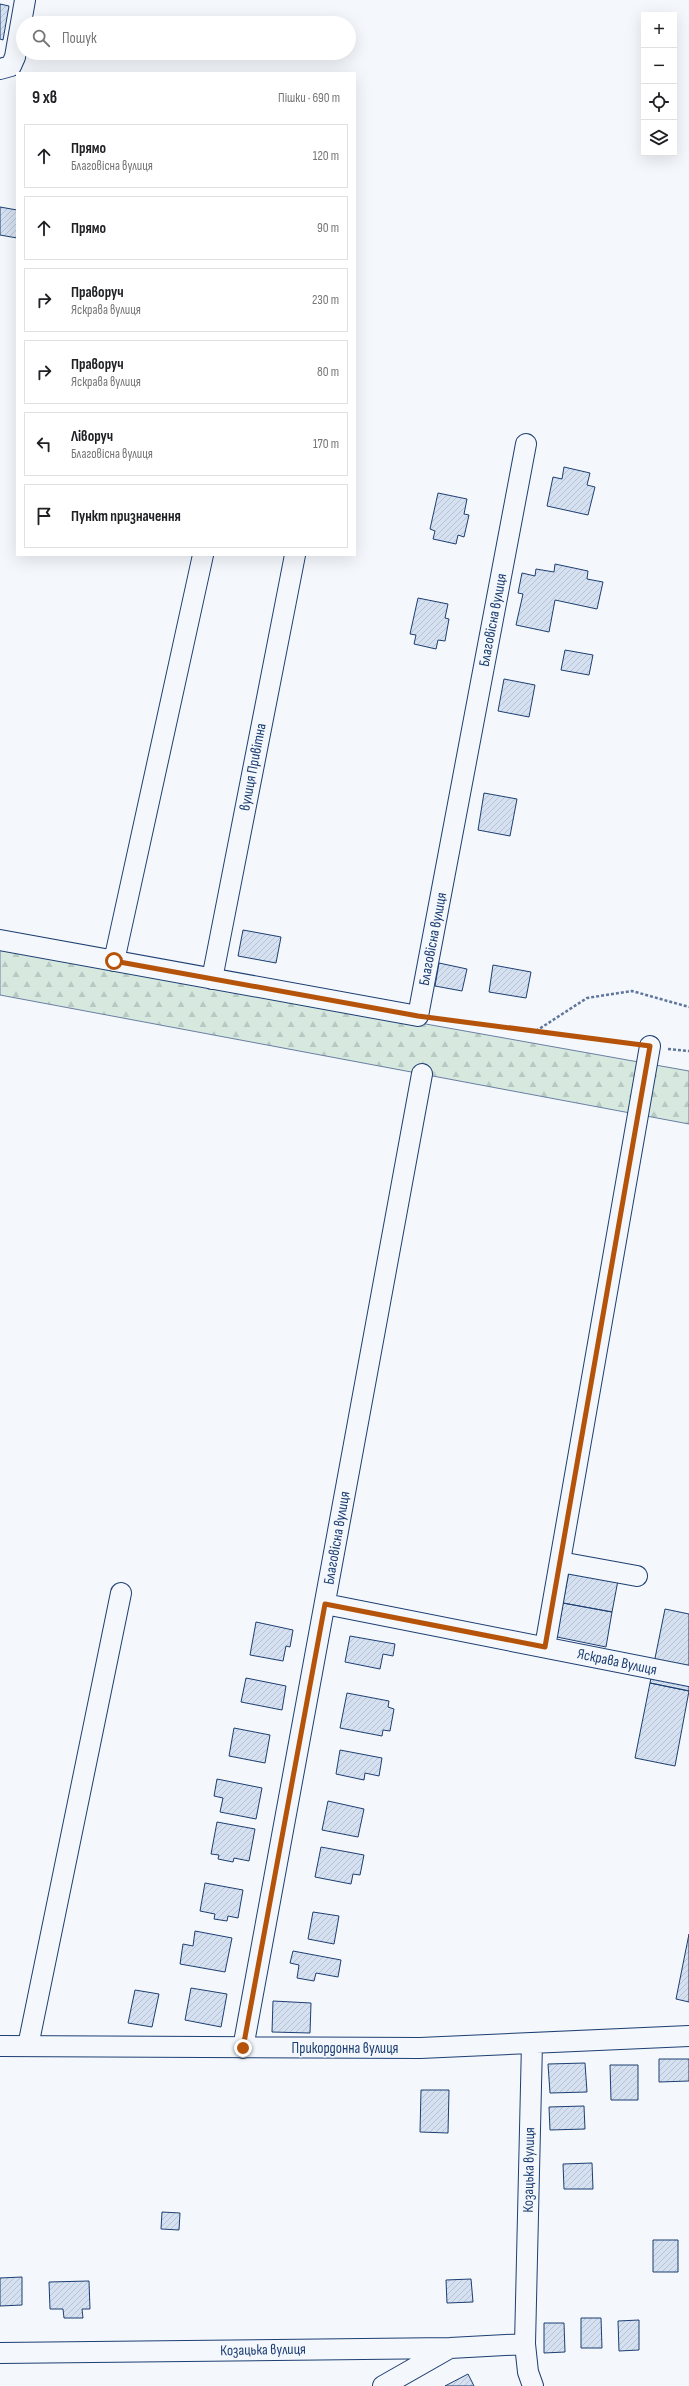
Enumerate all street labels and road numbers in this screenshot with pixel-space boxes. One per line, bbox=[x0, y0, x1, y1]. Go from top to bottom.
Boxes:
street label: Благовісна вулиця bbox=[475, 572, 511, 668]
street label: вулиця Привітна bbox=[235, 721, 271, 812]
street label: Благовісна вулиця bbox=[415, 891, 451, 987]
street label: Благовісна вулиця bbox=[319, 1490, 355, 1586]
street label: Яскрава Вулиця bbox=[575, 1644, 659, 1680]
street label: Прикордонна вулиця bbox=[292, 2039, 399, 2058]
street label: Козацька вулиця bbox=[519, 2127, 539, 2213]
street label: Козацька вулиця bbox=[220, 2340, 306, 2360]

